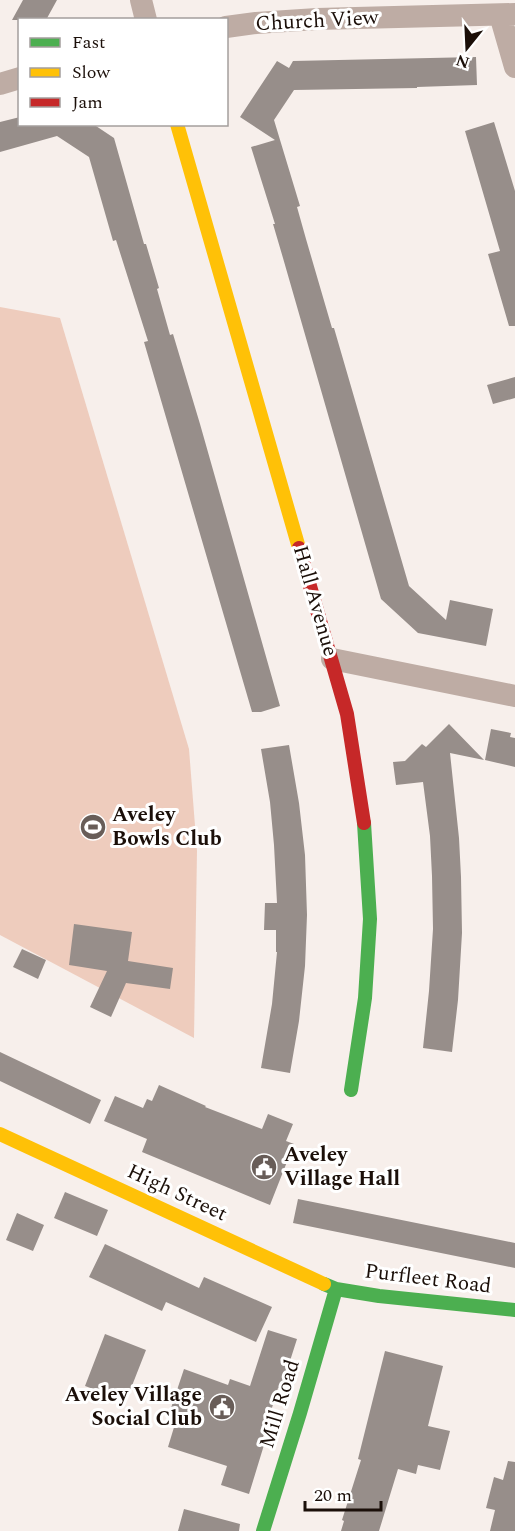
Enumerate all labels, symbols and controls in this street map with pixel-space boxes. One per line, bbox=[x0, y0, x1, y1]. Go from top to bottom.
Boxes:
street label: Church View bbox=[255, 2, 381, 40]
legend bbox=[18, 18, 228, 126]
north arrow bbox=[437, 18, 497, 78]
text: Fast bbox=[72, 29, 105, 56]
text: N bbox=[453, 48, 473, 75]
text: Slow bbox=[72, 59, 111, 86]
text: Jam bbox=[72, 89, 103, 116]
street label: Hall Avenue bbox=[284, 542, 346, 660]
place label: Aveley Bowls Club bbox=[112, 799, 222, 855]
sports icon: Aveley Bowls Club bbox=[78, 812, 108, 842]
place label: Aveley Village Hall bbox=[284, 1139, 400, 1195]
public building icon: Aveley Village Hall bbox=[249, 1152, 279, 1182]
street label: High Street bbox=[122, 1156, 232, 1230]
street label: Purfleet Road bbox=[363, 1255, 493, 1303]
street label: Mill Road bbox=[251, 1355, 309, 1453]
place label: Aveley Village Social Club bbox=[65, 1379, 202, 1435]
public building icon: Aveley Village Social Club bbox=[207, 1392, 237, 1422]
scale bar bbox=[305, 1474, 382, 1512]
text: 20 m bbox=[314, 1482, 352, 1509]

